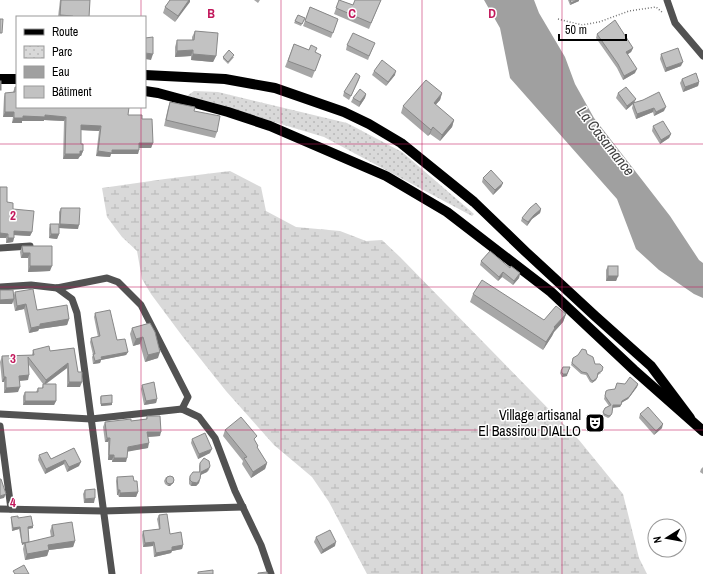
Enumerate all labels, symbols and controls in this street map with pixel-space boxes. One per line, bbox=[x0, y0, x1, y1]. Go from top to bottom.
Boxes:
text: B bbox=[207, 5, 215, 22]
text: C bbox=[348, 5, 356, 22]
text: D bbox=[488, 5, 496, 22]
legend bbox=[16, 16, 146, 108]
scale bar bbox=[559, 16, 626, 42]
text: 50 m bbox=[565, 22, 587, 38]
text: Route bbox=[52, 24, 78, 40]
text: Parc bbox=[52, 44, 72, 60]
text: Eau bbox=[52, 64, 70, 80]
text: Bâtiment bbox=[52, 84, 92, 100]
water label: La Casamance bbox=[572, 102, 640, 180]
text: 2 bbox=[10, 207, 16, 224]
text: 3 bbox=[10, 350, 16, 367]
place label: Village artisanal El Bassirou DIALLO bbox=[478, 406, 581, 440]
theatre icon: Village artisanal El Bassirou DIALLO bbox=[584, 412, 606, 434]
text: 4 bbox=[10, 494, 16, 511]
north arrow bbox=[647, 518, 687, 558]
text: N bbox=[650, 535, 665, 544]

